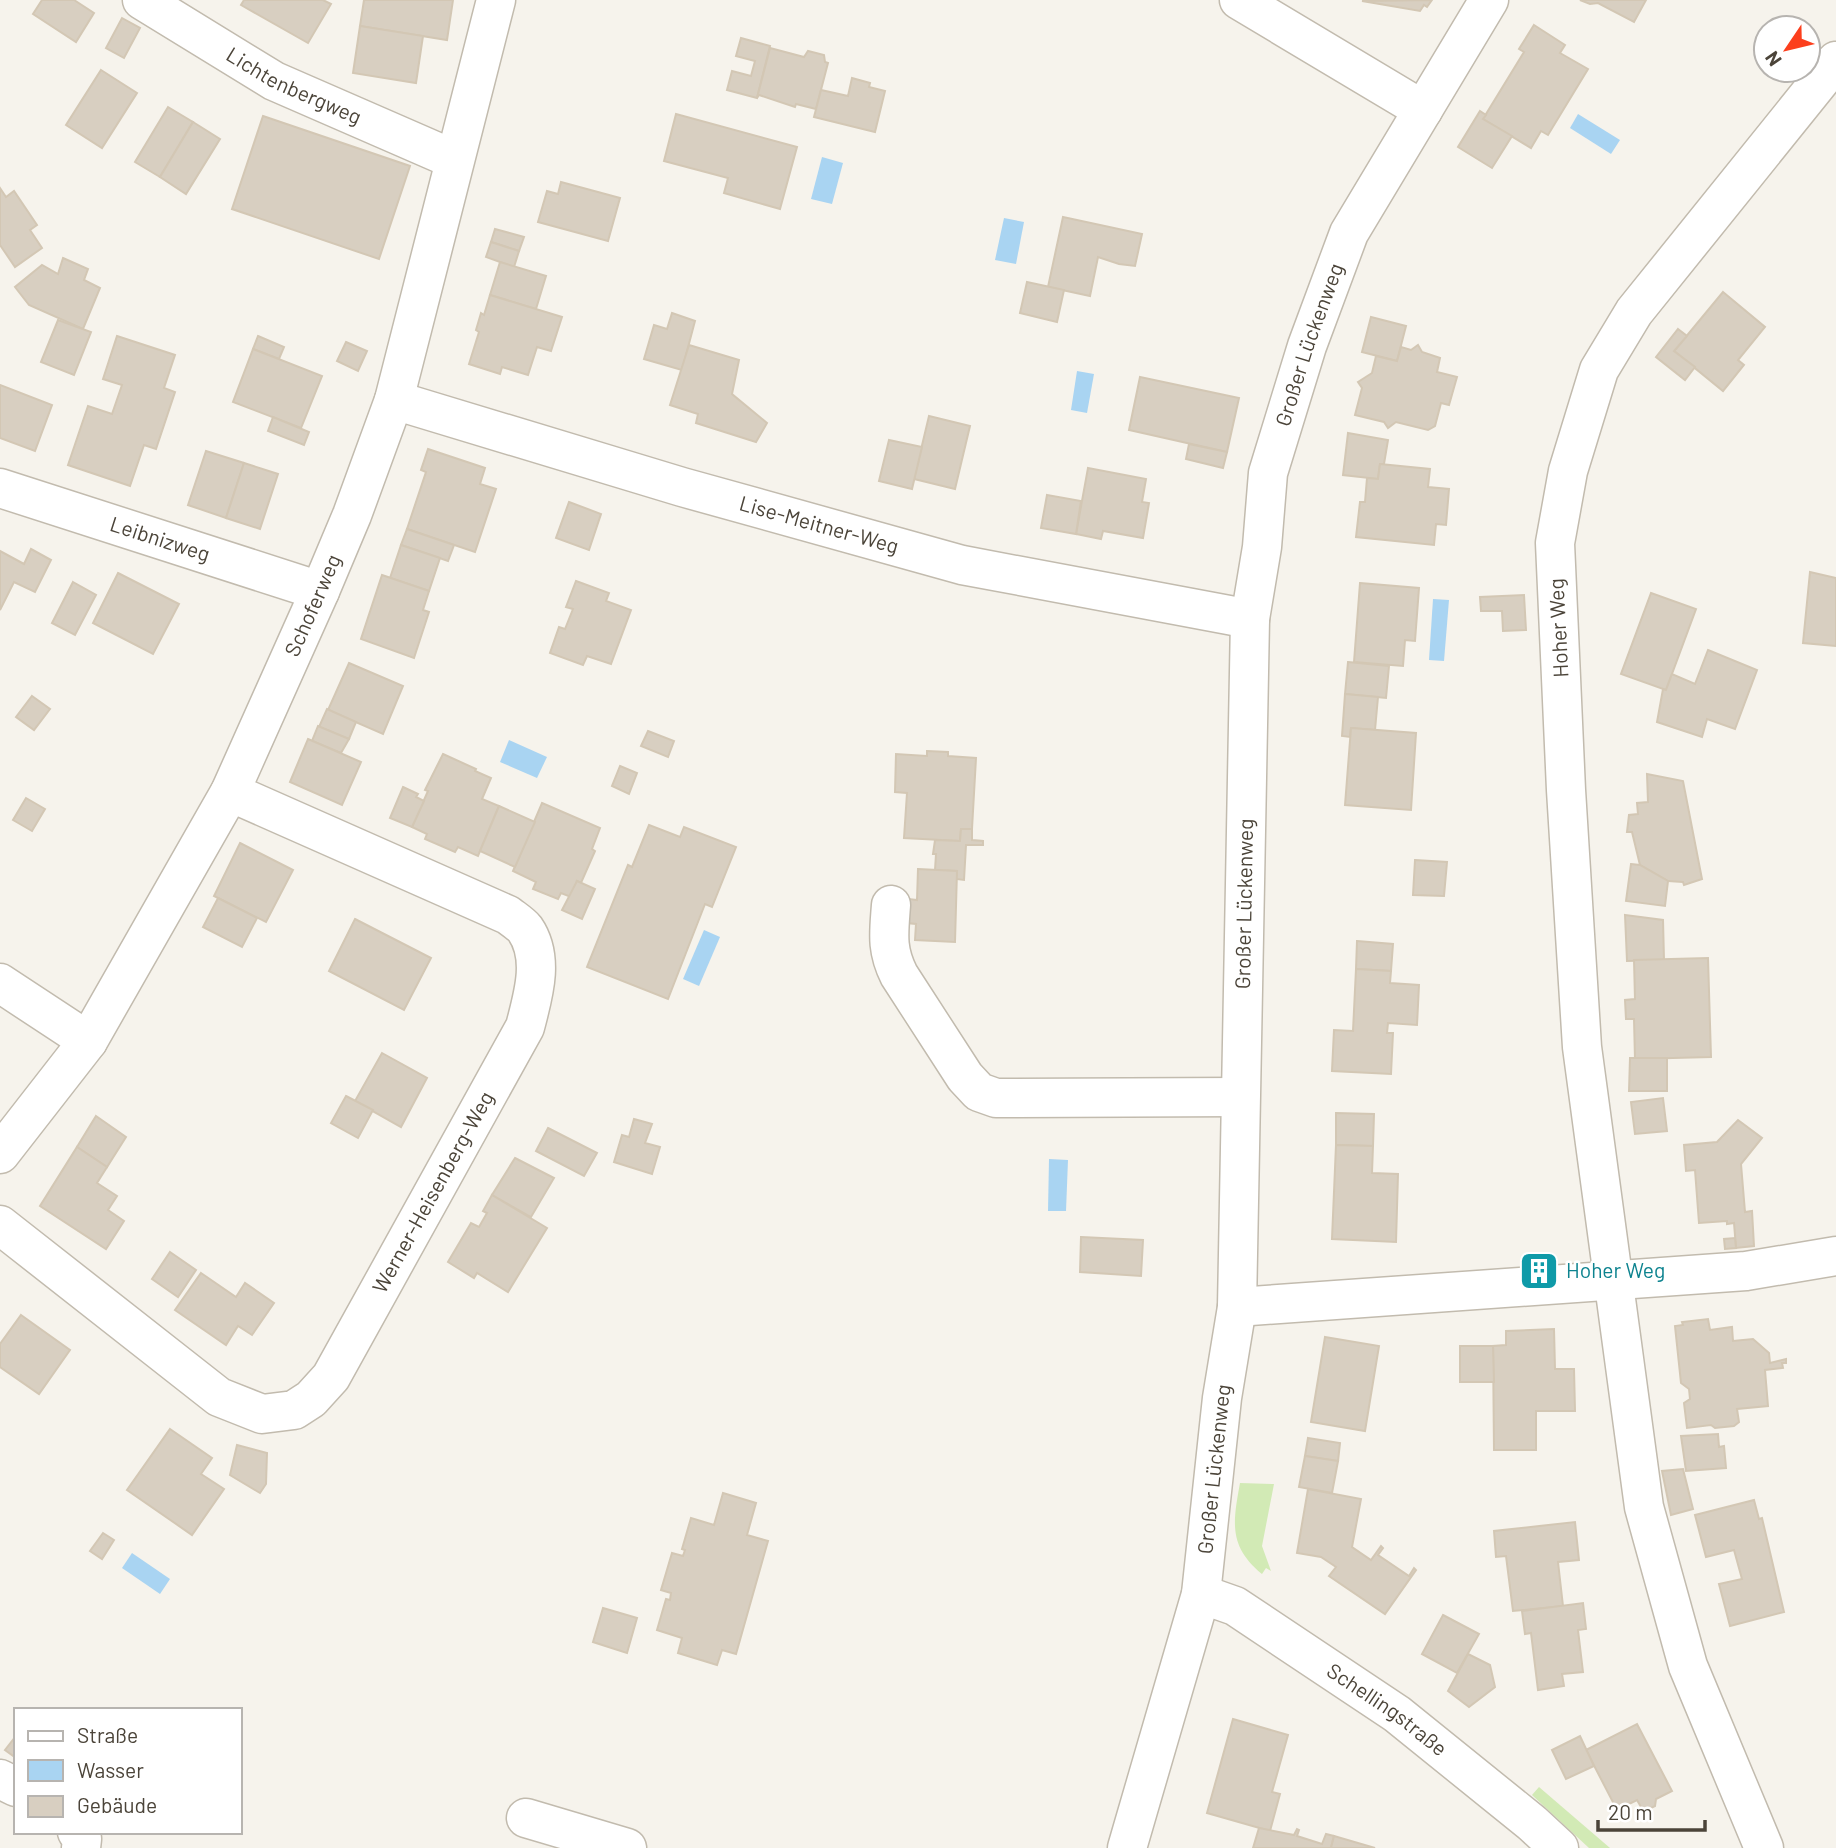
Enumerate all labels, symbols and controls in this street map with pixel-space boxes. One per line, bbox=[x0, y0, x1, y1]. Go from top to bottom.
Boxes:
north arrow bbox=[1752, 14, 1822, 84]
street label: Lichtenbergweg bbox=[222, 41, 366, 129]
text: N bbox=[1760, 47, 1786, 71]
street label: Großer Lückenweg bbox=[1269, 259, 1348, 429]
street label: Lise-Meitner-Weg bbox=[737, 490, 902, 558]
street label: Leibnizweg bbox=[107, 510, 213, 566]
street label: Schoferweg bbox=[278, 550, 345, 660]
street label: Hoher Weg bbox=[1542, 578, 1573, 678]
street label: Großer Lückenweg bbox=[1229, 818, 1257, 989]
street label: Werner-Heisenberg-Weg bbox=[366, 1086, 498, 1297]
building icon: Hoher Weg bbox=[1518, 1250, 1560, 1292]
place label: Hoher Weg bbox=[1566, 1257, 1665, 1282]
street label: Großer Lückenweg bbox=[1191, 1382, 1235, 1555]
street label: Schellingstraße bbox=[1323, 1657, 1453, 1760]
legend bbox=[14, 1708, 242, 1834]
text: Straße bbox=[77, 1722, 138, 1747]
text: Wasser bbox=[77, 1757, 144, 1782]
scale bar bbox=[1598, 1788, 1705, 1832]
text: Gebäude bbox=[77, 1792, 157, 1817]
text: 20 m bbox=[1608, 1799, 1653, 1824]

